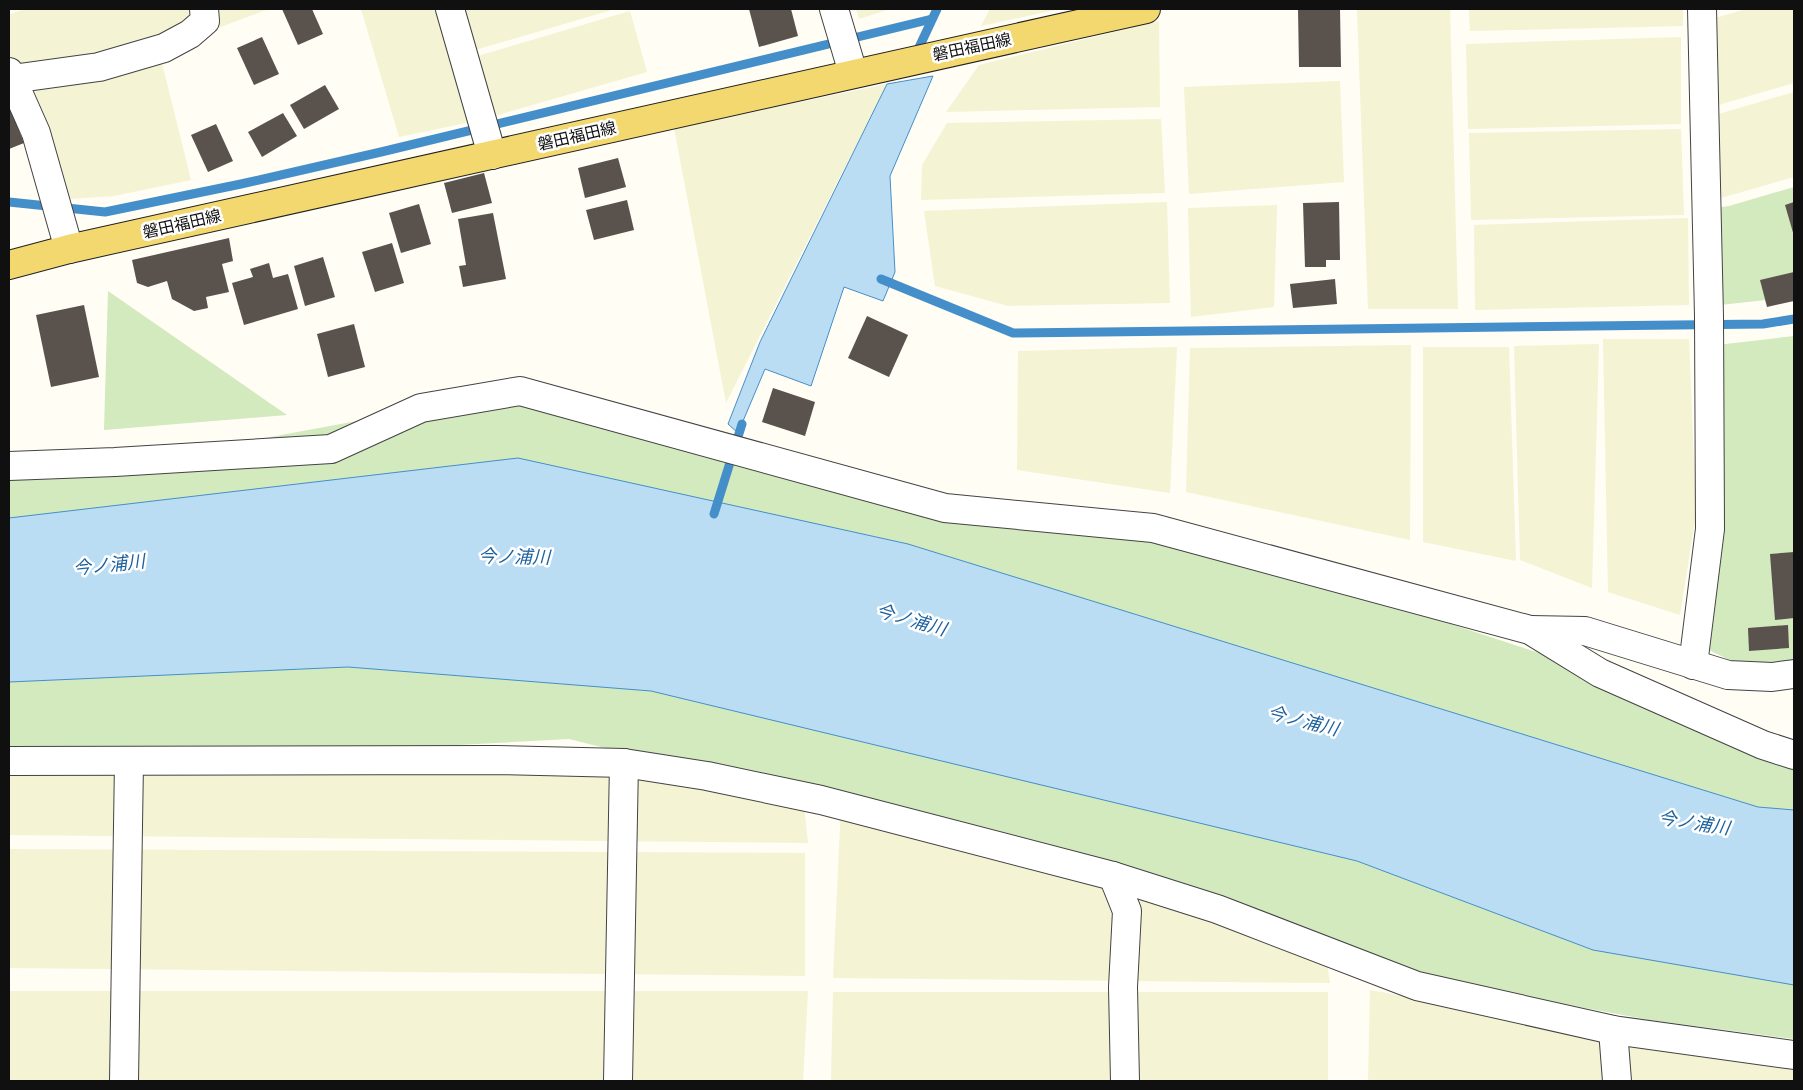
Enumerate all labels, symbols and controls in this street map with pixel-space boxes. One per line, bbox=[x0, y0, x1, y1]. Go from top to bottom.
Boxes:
street label: 磐田福田線 bbox=[931, 29, 1013, 65]
street label: 磐田福田線 bbox=[536, 118, 618, 154]
street label: 磐田福田線 bbox=[141, 206, 223, 242]
water label: 今ノ浦川 bbox=[478, 545, 552, 569]
water label: 今ノ浦川 bbox=[72, 550, 148, 580]
water label: 今ノ浦川 bbox=[873, 600, 951, 641]
water label: 今ノ浦川 bbox=[1265, 702, 1343, 741]
water label: 今ノ浦川 bbox=[1657, 807, 1733, 840]

